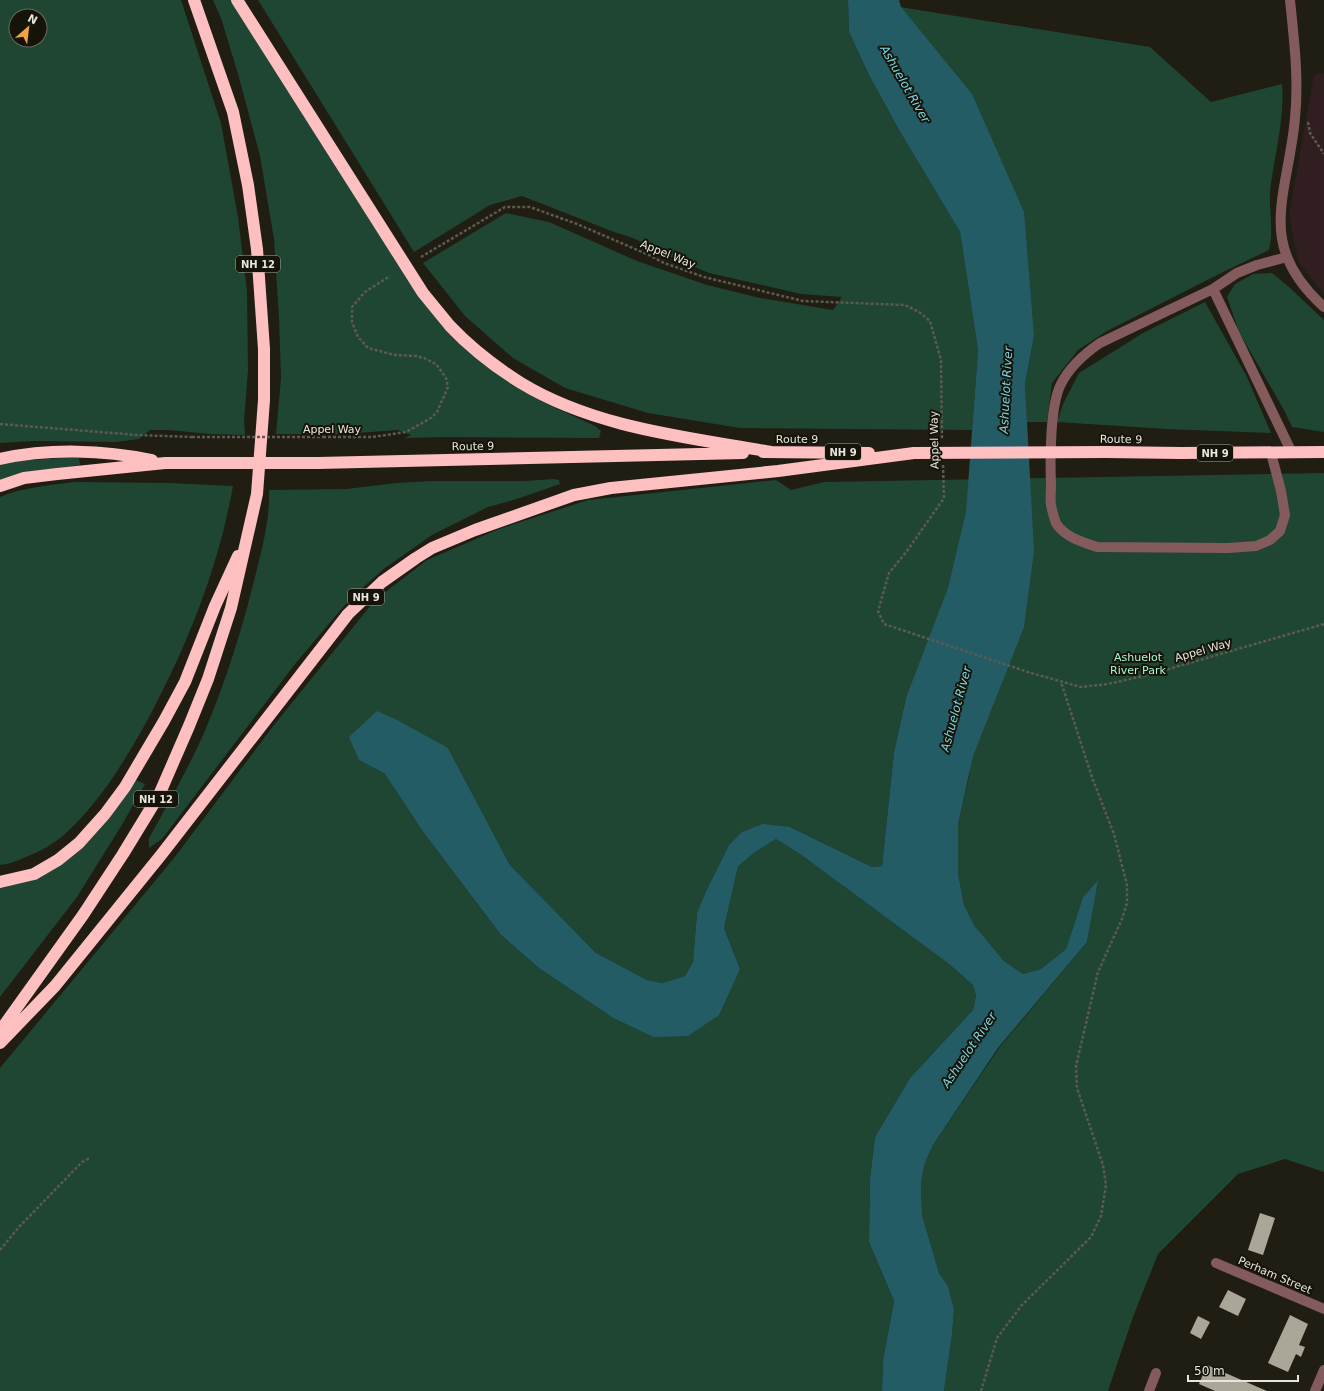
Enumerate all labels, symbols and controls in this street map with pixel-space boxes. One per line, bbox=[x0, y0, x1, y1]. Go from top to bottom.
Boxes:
north arrow bbox=[8, 8, 48, 48]
text: N bbox=[25, 12, 40, 28]
water label: Ashuelot River bbox=[877, 42, 933, 126]
street label: Appel Way bbox=[638, 238, 698, 272]
road number: NH 12 bbox=[236, 256, 280, 272]
water label: Ashuelot River bbox=[997, 345, 1015, 435]
street label: Appel Way bbox=[927, 410, 942, 469]
street label: Appel Way bbox=[303, 423, 362, 436]
street label: Route 9 bbox=[776, 433, 818, 446]
street label: Route 9 bbox=[1100, 433, 1142, 446]
street label: Route 9 bbox=[452, 440, 494, 453]
road number: NH 9 bbox=[825, 444, 861, 460]
road number: NH 9 bbox=[1197, 445, 1233, 461]
road number: NH 9 bbox=[348, 589, 384, 605]
street label: Appel Way bbox=[1173, 636, 1233, 665]
park label: Ashuelot River Park bbox=[1110, 651, 1167, 677]
water label: Ashuelot River bbox=[938, 664, 974, 754]
road number: NH 12 bbox=[134, 791, 178, 807]
water label: Ashuelot River bbox=[938, 1009, 1000, 1091]
street label: Perham Street bbox=[1236, 1254, 1314, 1297]
scale bar bbox=[1188, 1357, 1298, 1383]
text: 50 m bbox=[1194, 1364, 1225, 1378]

